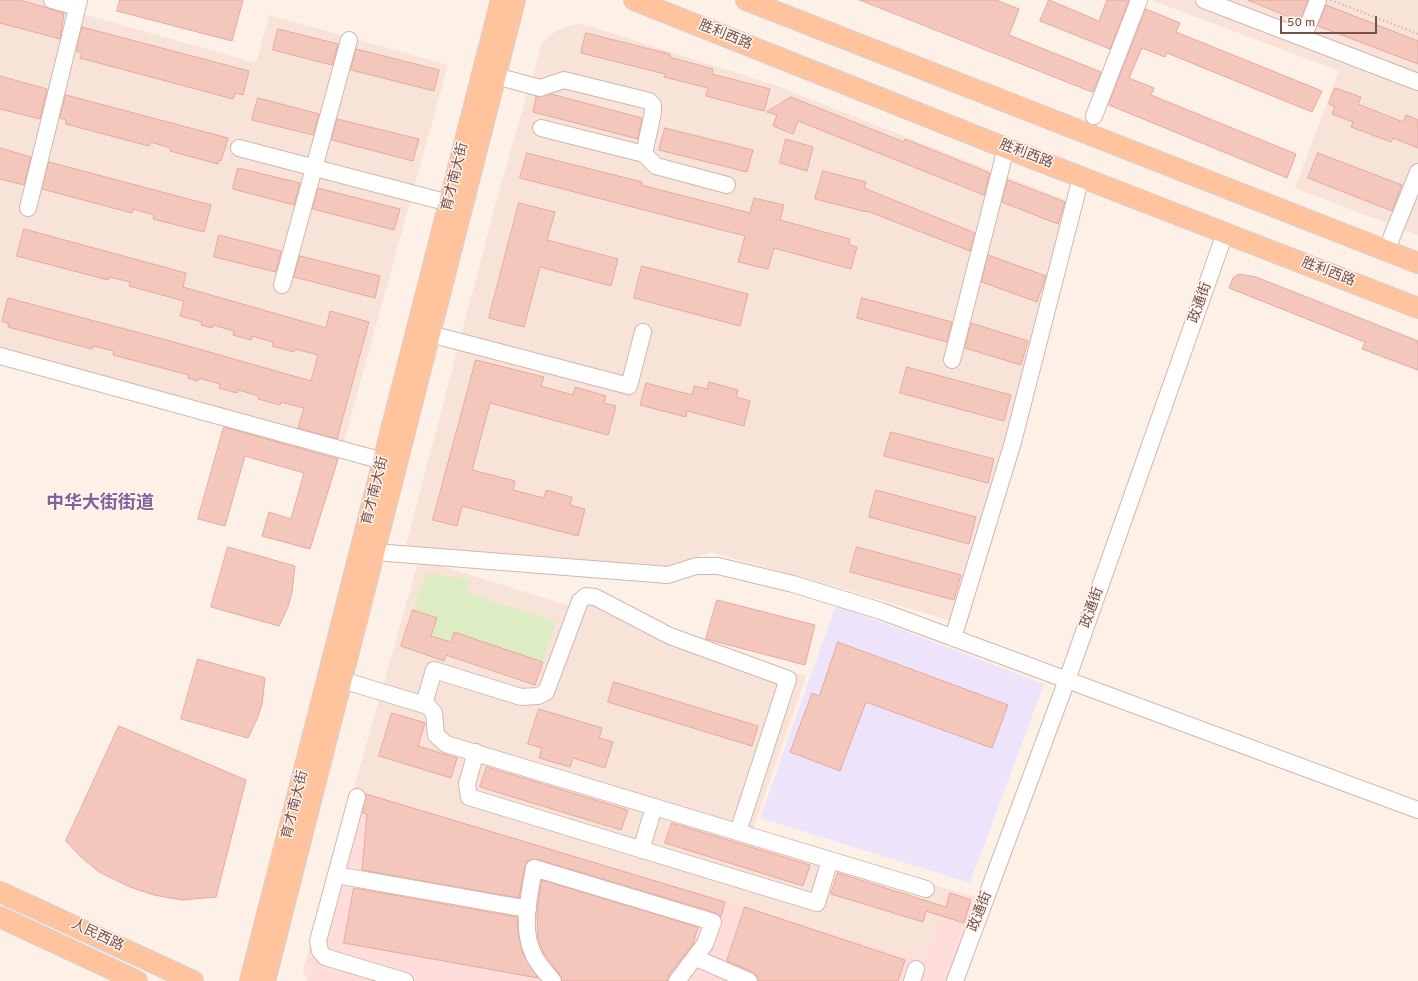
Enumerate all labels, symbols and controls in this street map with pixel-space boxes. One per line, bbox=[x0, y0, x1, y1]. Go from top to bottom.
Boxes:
scale bar bbox=[1282, 8, 1379, 34]
text: 50 m bbox=[1287, 15, 1315, 31]
street label: 胜利西路 bbox=[696, 18, 754, 54]
street label: 胜利西路 bbox=[997, 137, 1055, 173]
street label: 育才南大街 bbox=[439, 141, 473, 213]
street label: 胜利西路 bbox=[1299, 255, 1357, 291]
street label: 政通街 bbox=[1186, 280, 1216, 326]
street label: 育才南大街 bbox=[359, 455, 393, 527]
district label: 中华大街街道 bbox=[46, 493, 154, 515]
street label: 政通街 bbox=[1078, 585, 1108, 631]
street label: 育才南大街 bbox=[279, 769, 313, 841]
street label: 政通街 bbox=[966, 889, 996, 935]
street label: 人民西路 bbox=[68, 917, 126, 955]

